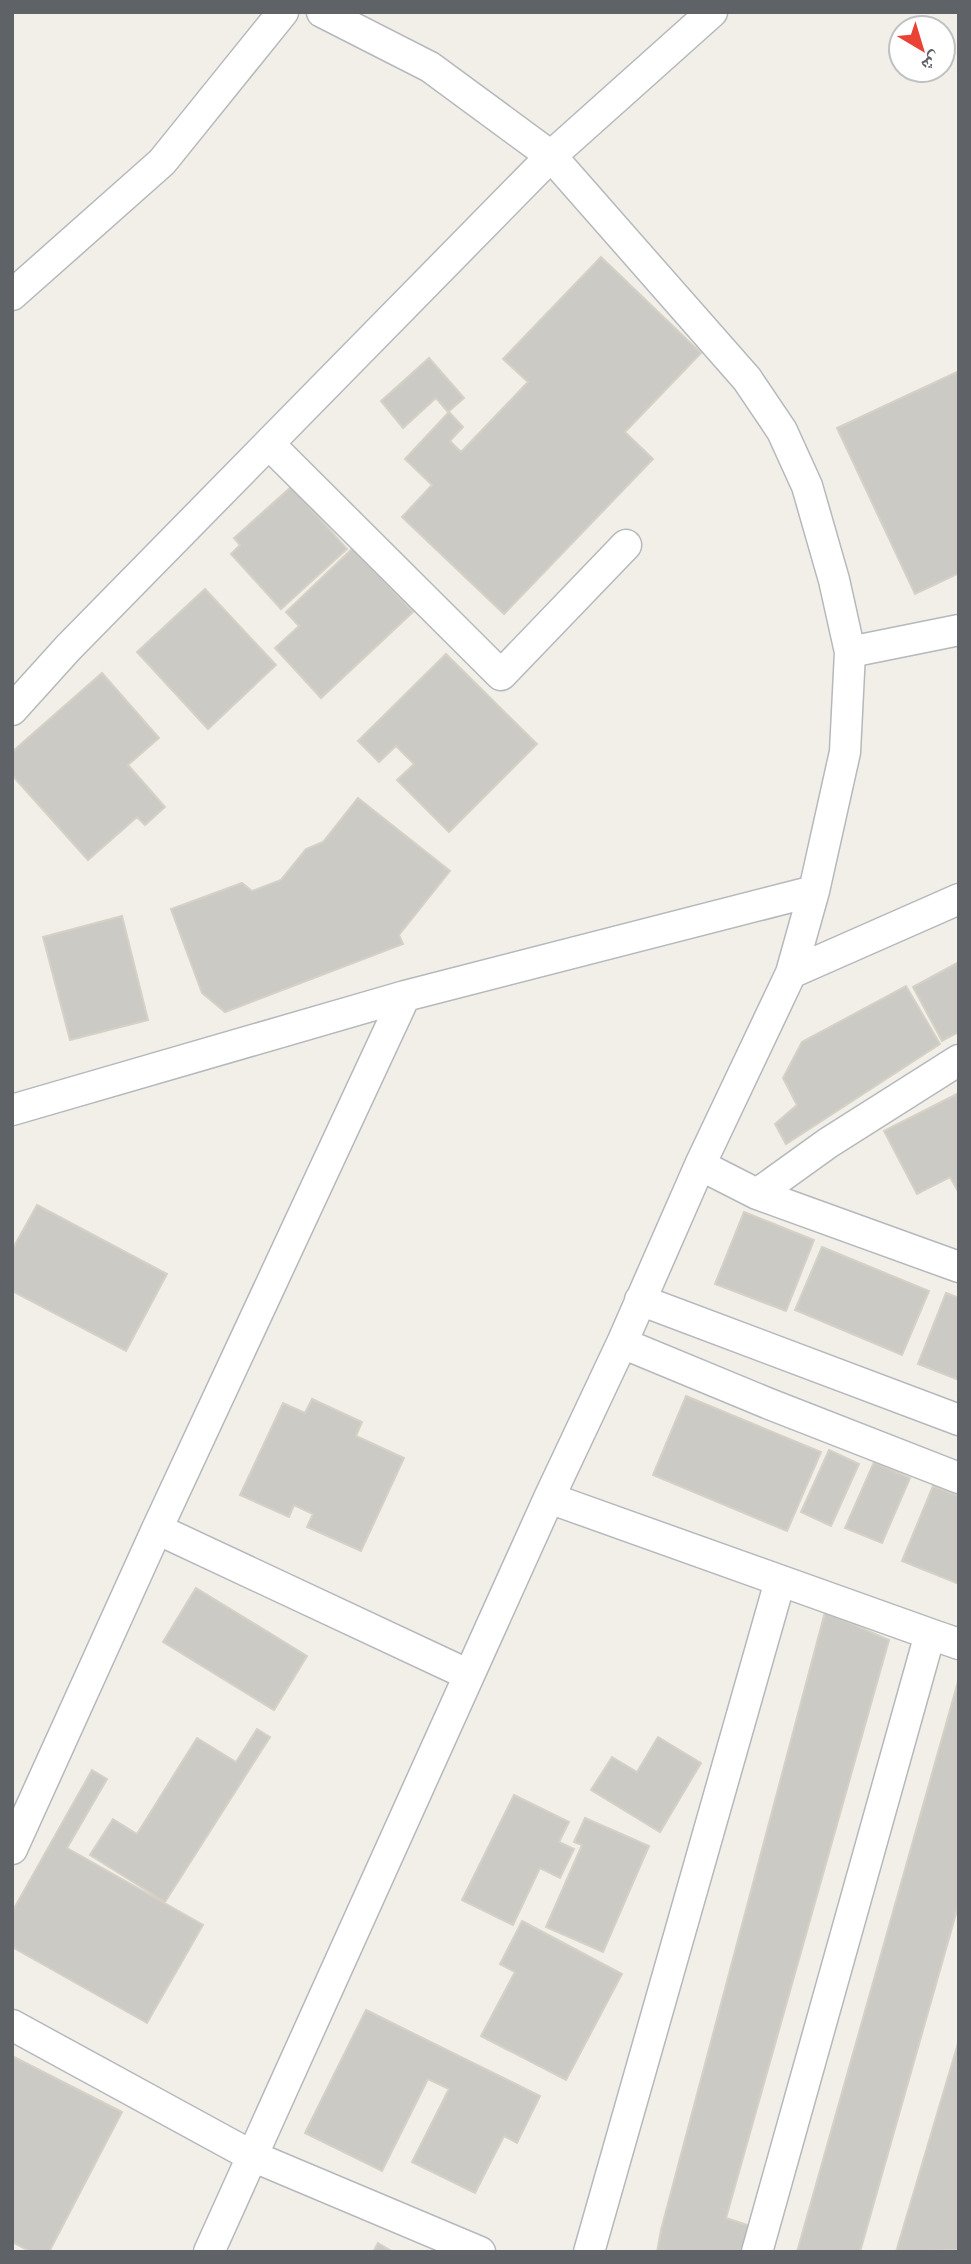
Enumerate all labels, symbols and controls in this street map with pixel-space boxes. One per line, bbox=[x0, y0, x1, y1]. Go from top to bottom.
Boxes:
north arrow bbox=[887, 14, 957, 84]
text: ش bbox=[917, 46, 948, 79]

